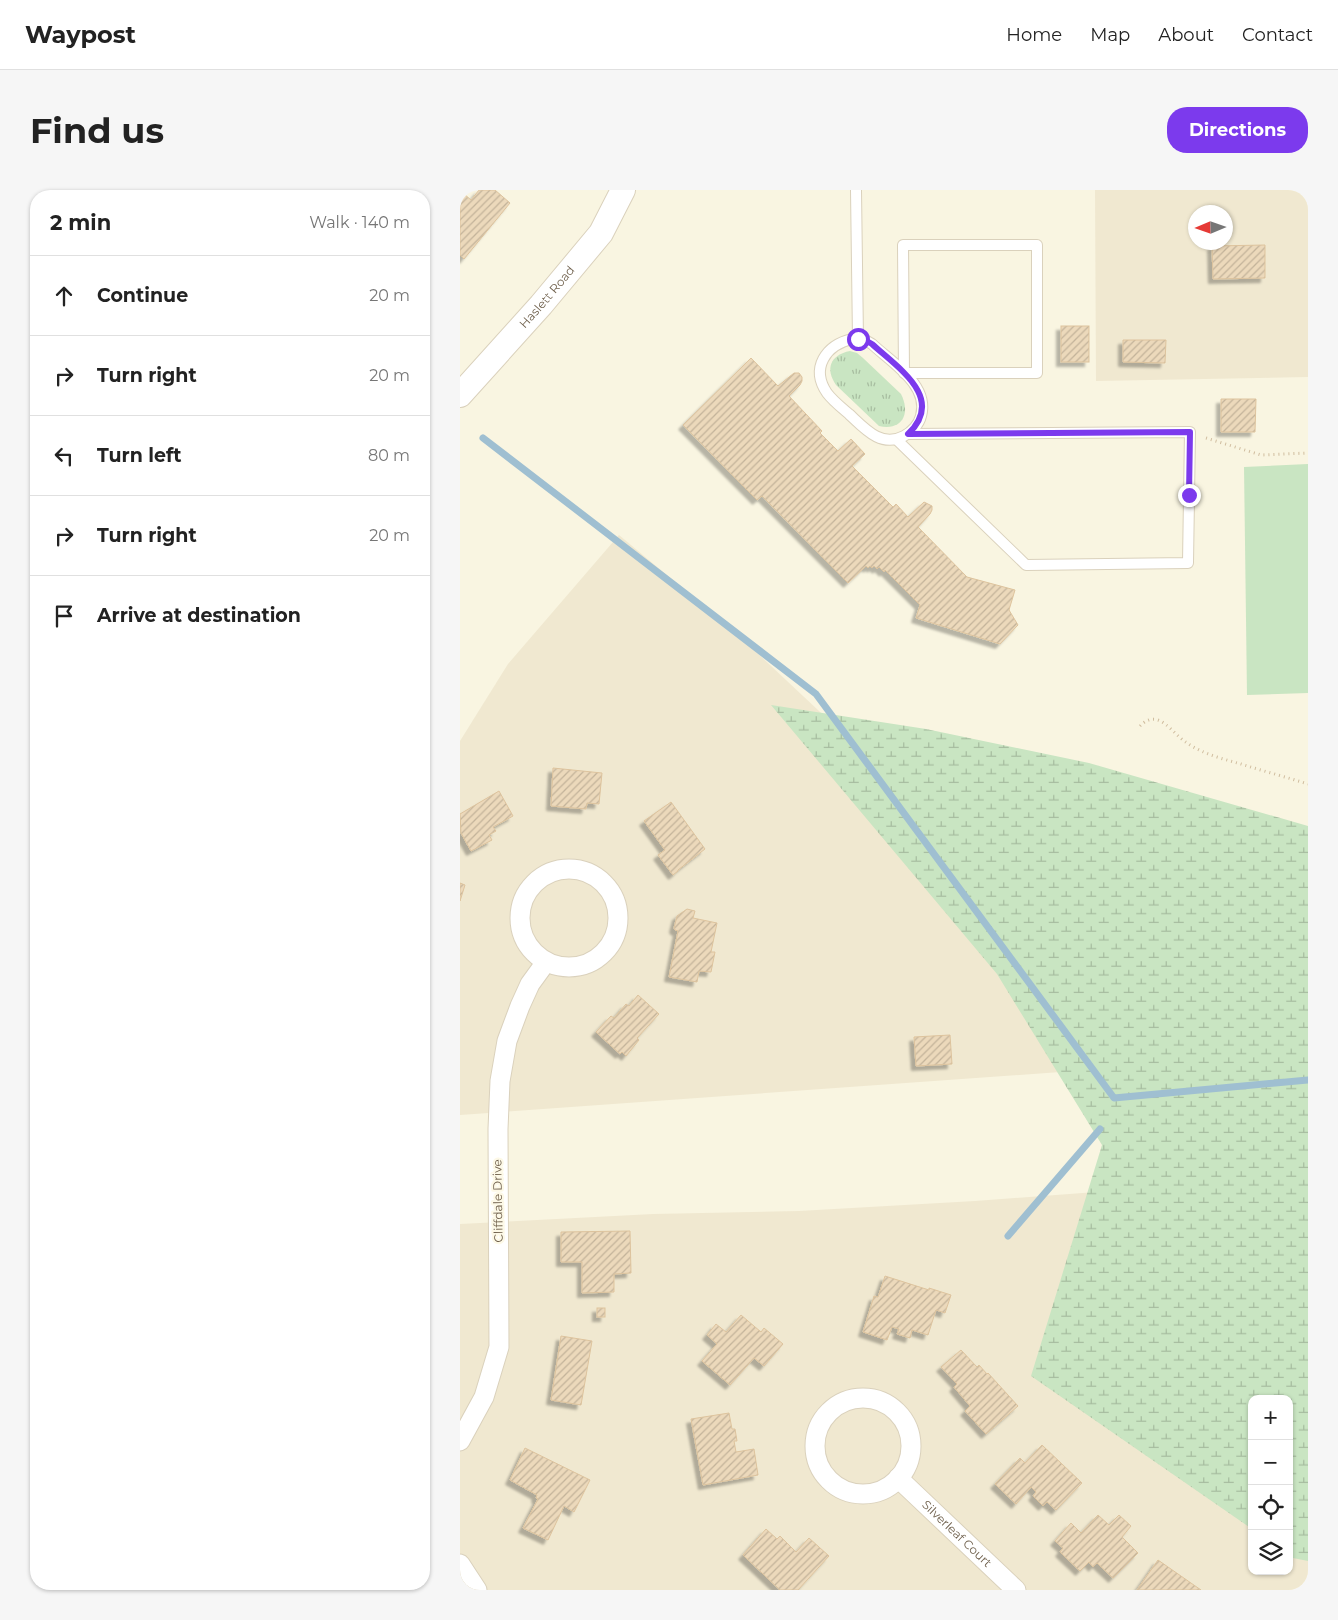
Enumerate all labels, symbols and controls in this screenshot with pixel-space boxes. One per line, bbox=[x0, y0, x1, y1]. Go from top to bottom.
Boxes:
text: Waypost bbox=[25, 20, 136, 49]
text: Home bbox=[1006, 24, 1062, 46]
text: Map bbox=[1090, 24, 1130, 46]
text: About bbox=[1158, 24, 1214, 46]
text: Contact bbox=[1242, 24, 1313, 46]
button: Directions bbox=[1167, 107, 1308, 153]
text: Find us bbox=[30, 109, 164, 152]
north arrow bbox=[1188, 205, 1233, 250]
text: 2 min bbox=[50, 210, 111, 235]
text: Walk · 140 m bbox=[309, 213, 410, 232]
street label: Haslett Road bbox=[516, 263, 577, 331]
icon: ahead bbox=[50, 282, 78, 310]
text: Continue bbox=[97, 284, 188, 307]
text: 20 m bbox=[369, 286, 410, 305]
route start bbox=[847, 328, 870, 351]
icon: right bbox=[50, 362, 78, 390]
text: Turn right bbox=[97, 364, 197, 387]
text: 20 m bbox=[369, 366, 410, 385]
icon: left bbox=[50, 442, 78, 470]
text: Turn left bbox=[97, 444, 182, 467]
text: 80 m bbox=[368, 446, 410, 465]
route end bbox=[1178, 484, 1201, 507]
icon: right bbox=[50, 522, 78, 550]
text: Turn right bbox=[97, 524, 197, 547]
text: 20 m bbox=[369, 526, 410, 545]
icon: arrive bbox=[50, 602, 78, 630]
text: Arrive at destination bbox=[97, 604, 301, 627]
street label: Cliffdale Drive bbox=[489, 1159, 506, 1243]
map controls bbox=[1248, 1395, 1293, 1575]
button: + bbox=[1248, 1395, 1293, 1440]
button: − bbox=[1248, 1440, 1293, 1485]
button: locate bbox=[1248, 1485, 1293, 1530]
street label: Silverleaf Court bbox=[919, 1497, 995, 1570]
button: layers bbox=[1248, 1530, 1293, 1575]

